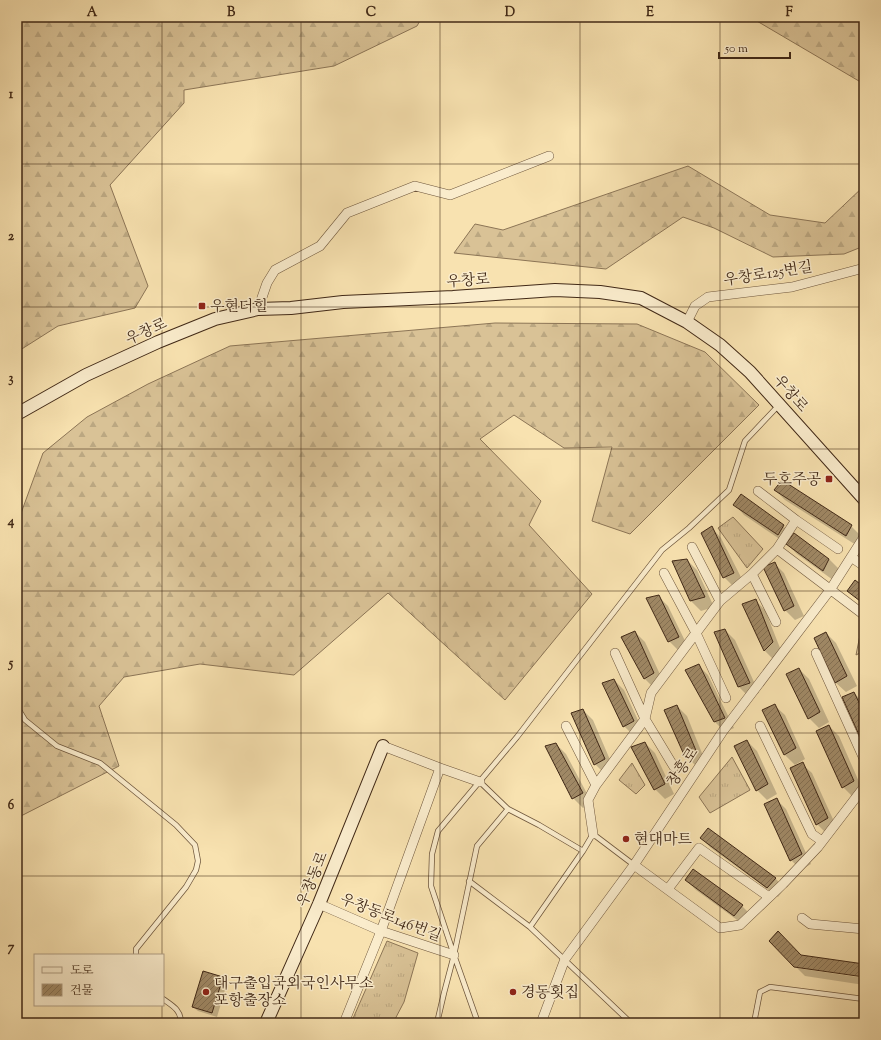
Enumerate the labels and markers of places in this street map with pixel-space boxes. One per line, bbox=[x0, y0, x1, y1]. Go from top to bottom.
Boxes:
place label: 우현더힐 bbox=[210, 297, 268, 318]
marker: 우현더힐 bbox=[197, 301, 207, 311]
place label: 두호주공 bbox=[763, 470, 822, 491]
marker: 두호주공 bbox=[824, 474, 834, 484]
place label: 현대마트 bbox=[634, 830, 692, 851]
marker: 현대마트 bbox=[621, 834, 631, 844]
place label: 대구출입국외국인사무소 포항출장소 bbox=[214, 974, 374, 1012]
place label: 경동횟집 bbox=[521, 983, 579, 1004]
marker: 대구출입국외국인사무소 포항출장소 bbox=[201, 987, 211, 997]
marker: 경동횟집 bbox=[508, 987, 518, 997]

